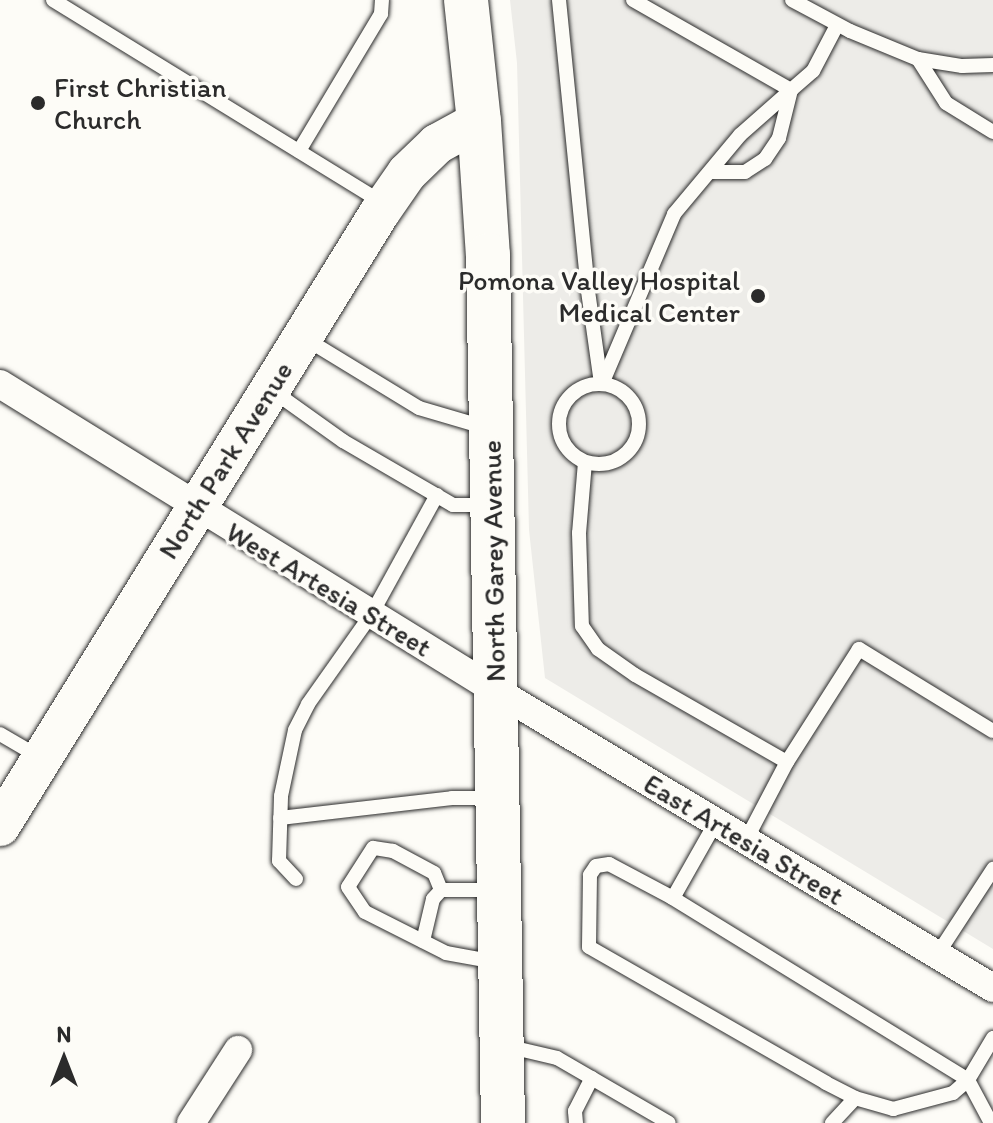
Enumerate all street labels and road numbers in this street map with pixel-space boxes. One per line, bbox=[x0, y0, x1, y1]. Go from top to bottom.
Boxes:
street label: North Park Avenue bbox=[151, 356, 299, 564]
street label: North Garey Avenue bbox=[474, 440, 512, 682]
street label: West Artesia Street bbox=[220, 515, 438, 663]
street label: East Artesia Street bbox=[638, 766, 850, 912]

